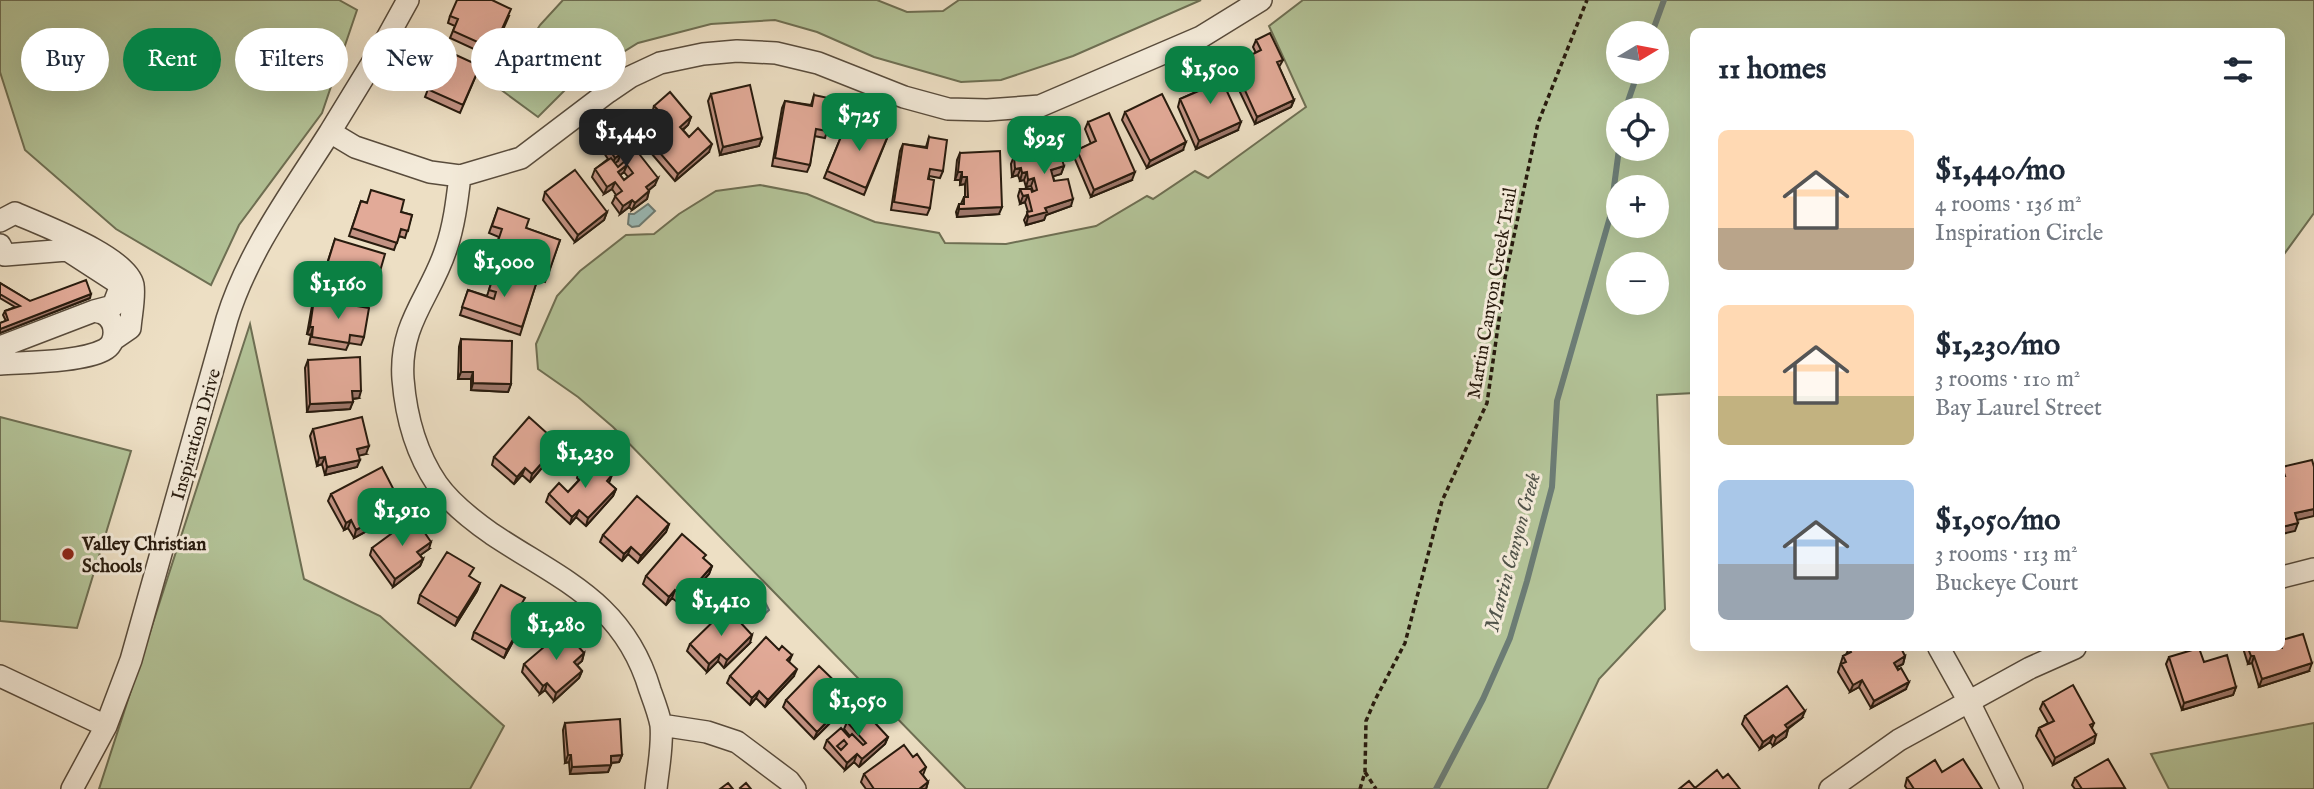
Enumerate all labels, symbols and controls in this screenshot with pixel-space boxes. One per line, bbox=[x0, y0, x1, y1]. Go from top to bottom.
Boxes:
north arrow bbox=[1606, 21, 1670, 84]
map controls bbox=[1606, 21, 1669, 315]
chip: Buy bbox=[21, 28, 109, 91]
chip: Rent bbox=[123, 28, 221, 91]
chip: Filters bbox=[235, 28, 348, 91]
chip: New bbox=[362, 28, 457, 91]
chip: Apartment bbox=[471, 28, 626, 91]
pin: $1,500 bbox=[1153, 46, 1267, 106]
text: 11 homes bbox=[1718, 51, 1826, 89]
icon: filters bbox=[2219, 51, 2257, 89]
text: $1,500 bbox=[1181, 54, 1239, 83]
pin: $725 bbox=[818, 94, 900, 153]
button: locate bbox=[1606, 98, 1669, 161]
text: $725 bbox=[838, 101, 880, 130]
pin: $1,440 bbox=[569, 110, 683, 169]
pin: $925 bbox=[1003, 116, 1085, 176]
text: $1,440 bbox=[595, 117, 657, 146]
text: $925 bbox=[1023, 124, 1065, 153]
text: $1,440/mo bbox=[1935, 152, 2065, 190]
icon: home bbox=[1774, 158, 1858, 242]
button: + bbox=[1606, 175, 1669, 238]
street label: Martin Canyon Creek Trail bbox=[1463, 185, 1524, 401]
text: 4 rooms · 136 m² bbox=[1935, 190, 2082, 219]
text: Inspiration Circle bbox=[1935, 219, 2103, 248]
pin: $1,000 bbox=[447, 240, 561, 299]
text: $1,000 bbox=[473, 247, 535, 276]
button: − bbox=[1606, 252, 1669, 315]
pin: $1,160 bbox=[281, 262, 395, 321]
text: $1,160 bbox=[310, 269, 367, 298]
text: $1,230/mo bbox=[1935, 327, 2060, 365]
icon: home bbox=[1774, 333, 1858, 417]
text: 3 rooms · 110 m² bbox=[1935, 365, 2080, 394]
street label: Inspiration Drive bbox=[167, 366, 227, 503]
text: Bay Laurel Street bbox=[1935, 394, 2102, 423]
pin: $1,230 bbox=[528, 430, 642, 490]
text: $1,230 bbox=[556, 438, 614, 467]
water label: Martin Canyon Creek bbox=[1479, 469, 1548, 635]
pin: $1,910 bbox=[345, 489, 459, 548]
text: $1,910 bbox=[373, 496, 431, 525]
text: $1,050/mo bbox=[1935, 502, 2060, 540]
icon: home bbox=[1774, 508, 1858, 592]
place label: Valley Christian Schools bbox=[81, 533, 206, 579]
text: 3 rooms · 113 m² bbox=[1935, 540, 2078, 569]
marker: Valley Christian Schools bbox=[60, 546, 76, 562]
text: Buckeye Court bbox=[1935, 569, 2078, 598]
pin: $1,410 bbox=[664, 578, 778, 638]
text: $1,410 bbox=[691, 586, 751, 615]
pin: $1,280 bbox=[499, 602, 613, 662]
text: $1,280 bbox=[527, 610, 585, 639]
pin: $1,050 bbox=[801, 678, 915, 738]
text: $1,050 bbox=[829, 686, 887, 715]

